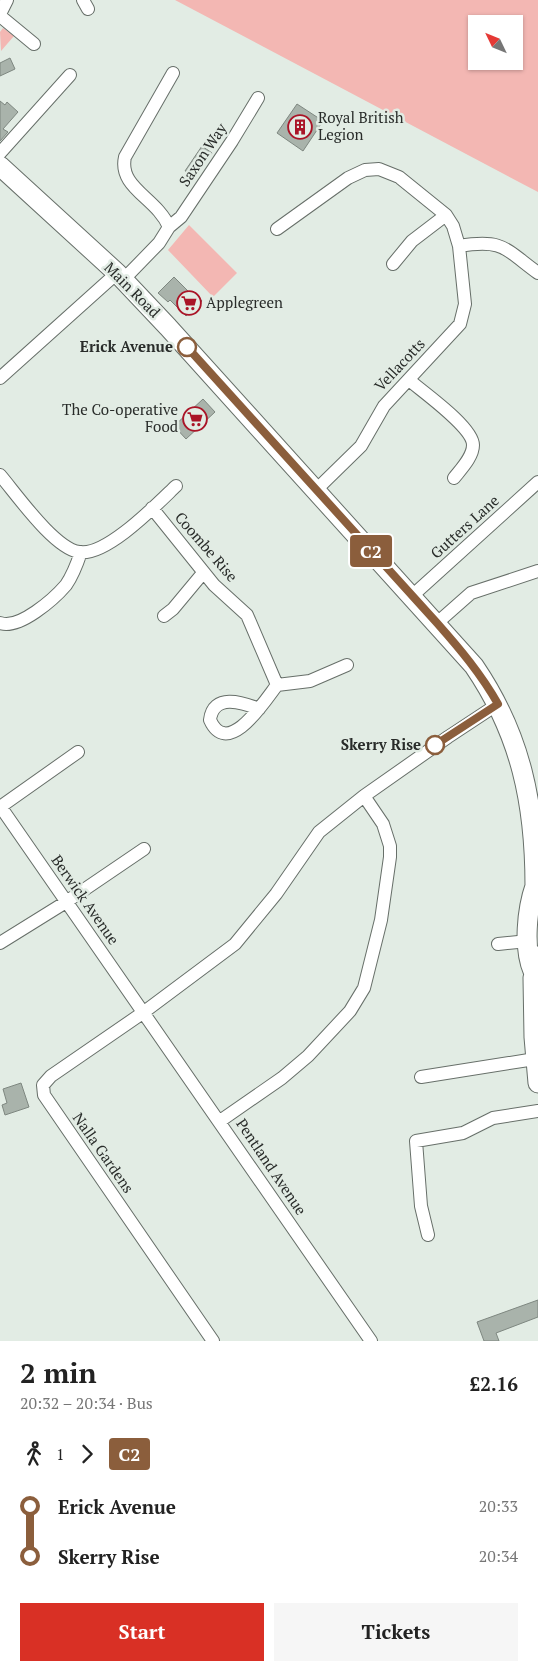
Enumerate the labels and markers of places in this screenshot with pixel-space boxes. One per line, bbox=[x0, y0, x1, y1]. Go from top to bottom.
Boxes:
place label: Royal British Legion bbox=[318, 107, 404, 144]
building icon: Royal British Legion bbox=[287, 114, 313, 140]
supermarket icon: Applegreen bbox=[176, 290, 202, 316]
place label: Applegreen bbox=[206, 292, 283, 312]
place label: Erick Avenue bbox=[80, 336, 173, 356]
marker: Erick Avenue bbox=[177, 337, 197, 357]
place label: The Co-operative Food bbox=[62, 399, 178, 436]
supermarket icon: The Co-operative Food bbox=[182, 406, 208, 432]
place label: Skerry Rise bbox=[341, 734, 421, 754]
marker: Skerry Rise bbox=[425, 735, 445, 755]

